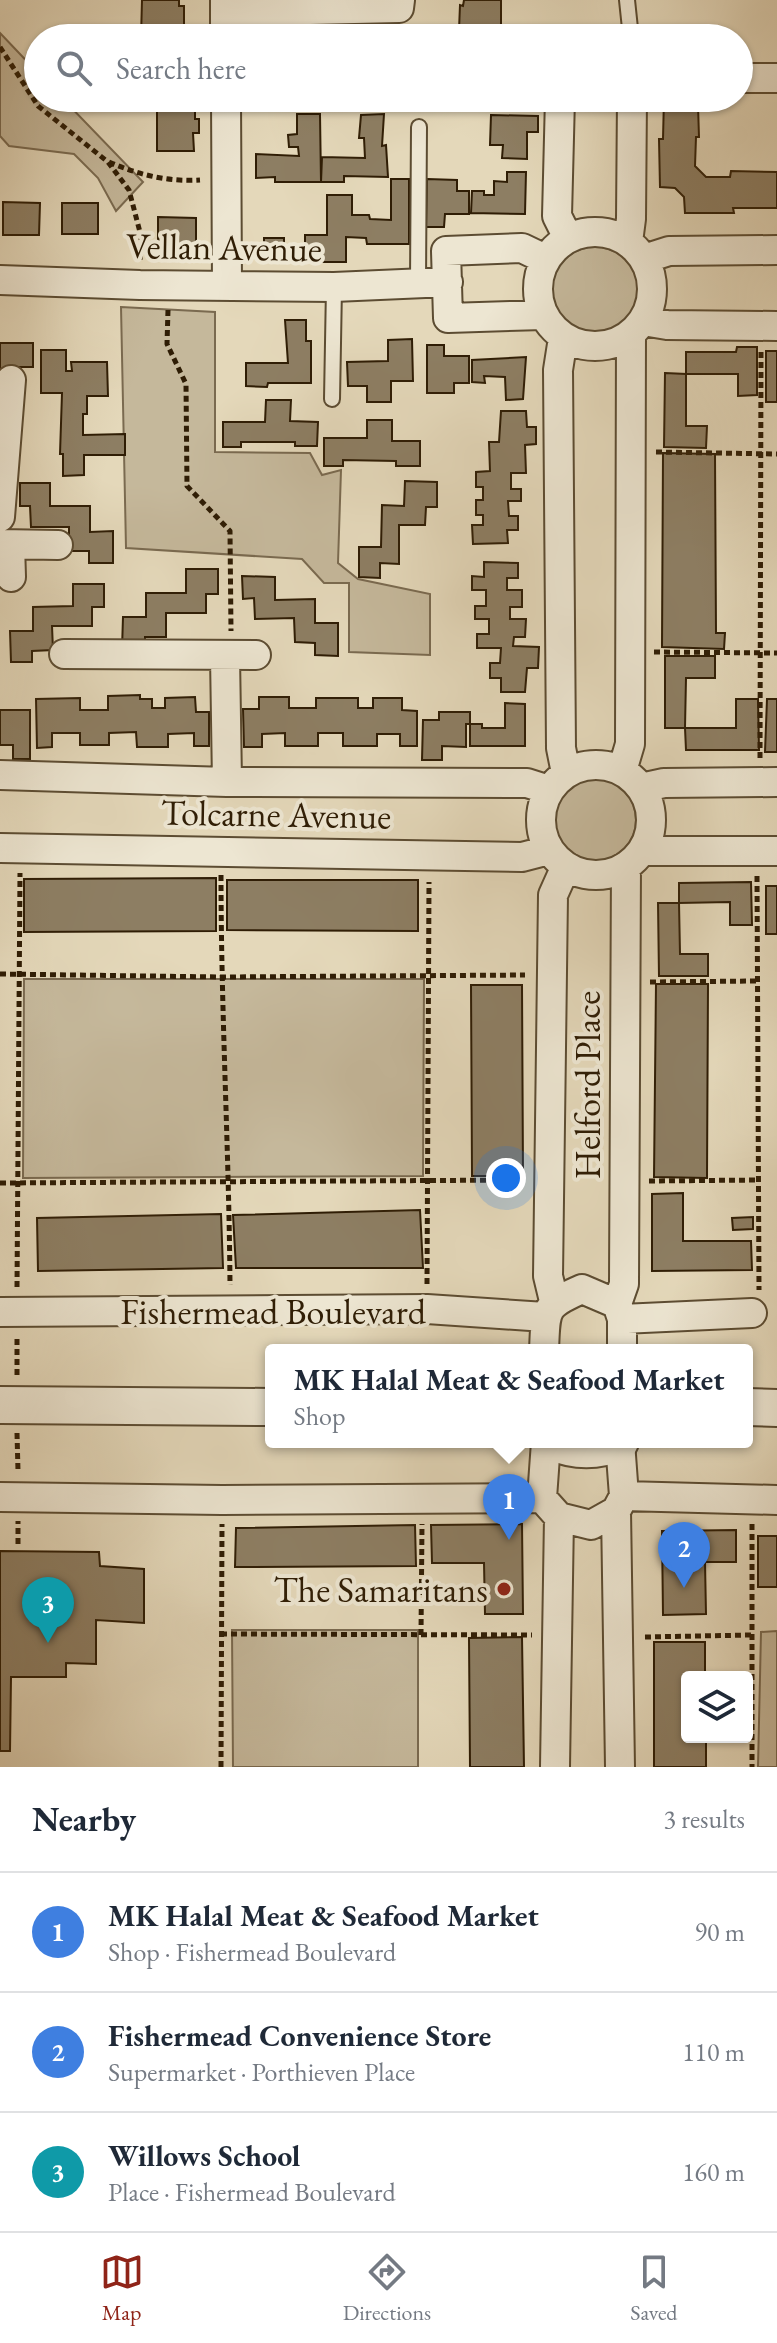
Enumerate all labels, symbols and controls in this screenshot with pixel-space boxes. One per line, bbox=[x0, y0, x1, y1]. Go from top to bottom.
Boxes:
search box bbox=[24, 24, 753, 112]
icon: search bbox=[52, 46, 96, 90]
text: Search here bbox=[116, 49, 246, 88]
street label: Vellan Avenue bbox=[126, 222, 322, 272]
street label: Tolcarne Avenue bbox=[160, 788, 392, 840]
street label: Helford Place bbox=[564, 991, 611, 1179]
your location bbox=[486, 1158, 526, 1198]
street label: Fishermead Boulevard bbox=[120, 1288, 427, 1335]
popup bbox=[265, 1344, 753, 1448]
text: MK Halal Meat & Seafood Market bbox=[294, 1360, 724, 1399]
text: Shop bbox=[294, 1399, 345, 1433]
pin: 1 bbox=[483, 1474, 535, 1540]
pin: 2 bbox=[658, 1522, 710, 1588]
place label: The Samaritans bbox=[273, 1566, 488, 1613]
pin: 3 bbox=[22, 1577, 74, 1643]
marker: The Samaritans bbox=[495, 1580, 513, 1598]
map controls bbox=[681, 1671, 753, 1743]
button: layers bbox=[681, 1671, 753, 1743]
text: Nearby bbox=[32, 1797, 136, 1841]
text: 3 results bbox=[664, 1802, 745, 1836]
text: MK Halal Meat & Seafood Market bbox=[108, 1896, 539, 1935]
text: 1 bbox=[51, 1915, 65, 1949]
text: 90 m bbox=[695, 1915, 745, 1949]
text: Shop · Fishermead Boulevard bbox=[108, 1935, 396, 1969]
text: Fishermead Convenience Store bbox=[108, 2016, 491, 2055]
text: 2 bbox=[51, 2035, 65, 2069]
text: 110 m bbox=[682, 2035, 745, 2069]
text: Supermarket · Porthieven Place bbox=[108, 2055, 415, 2089]
text: Willows School bbox=[108, 2136, 300, 2175]
text: 3 bbox=[51, 2155, 65, 2189]
text: 160 m bbox=[682, 2155, 745, 2189]
text: Place · Fishermead Boulevard bbox=[108, 2175, 396, 2209]
tab: Map bbox=[100, 2250, 144, 2327]
tab: Directions bbox=[343, 2250, 431, 2327]
tab: Saved bbox=[630, 2250, 677, 2327]

